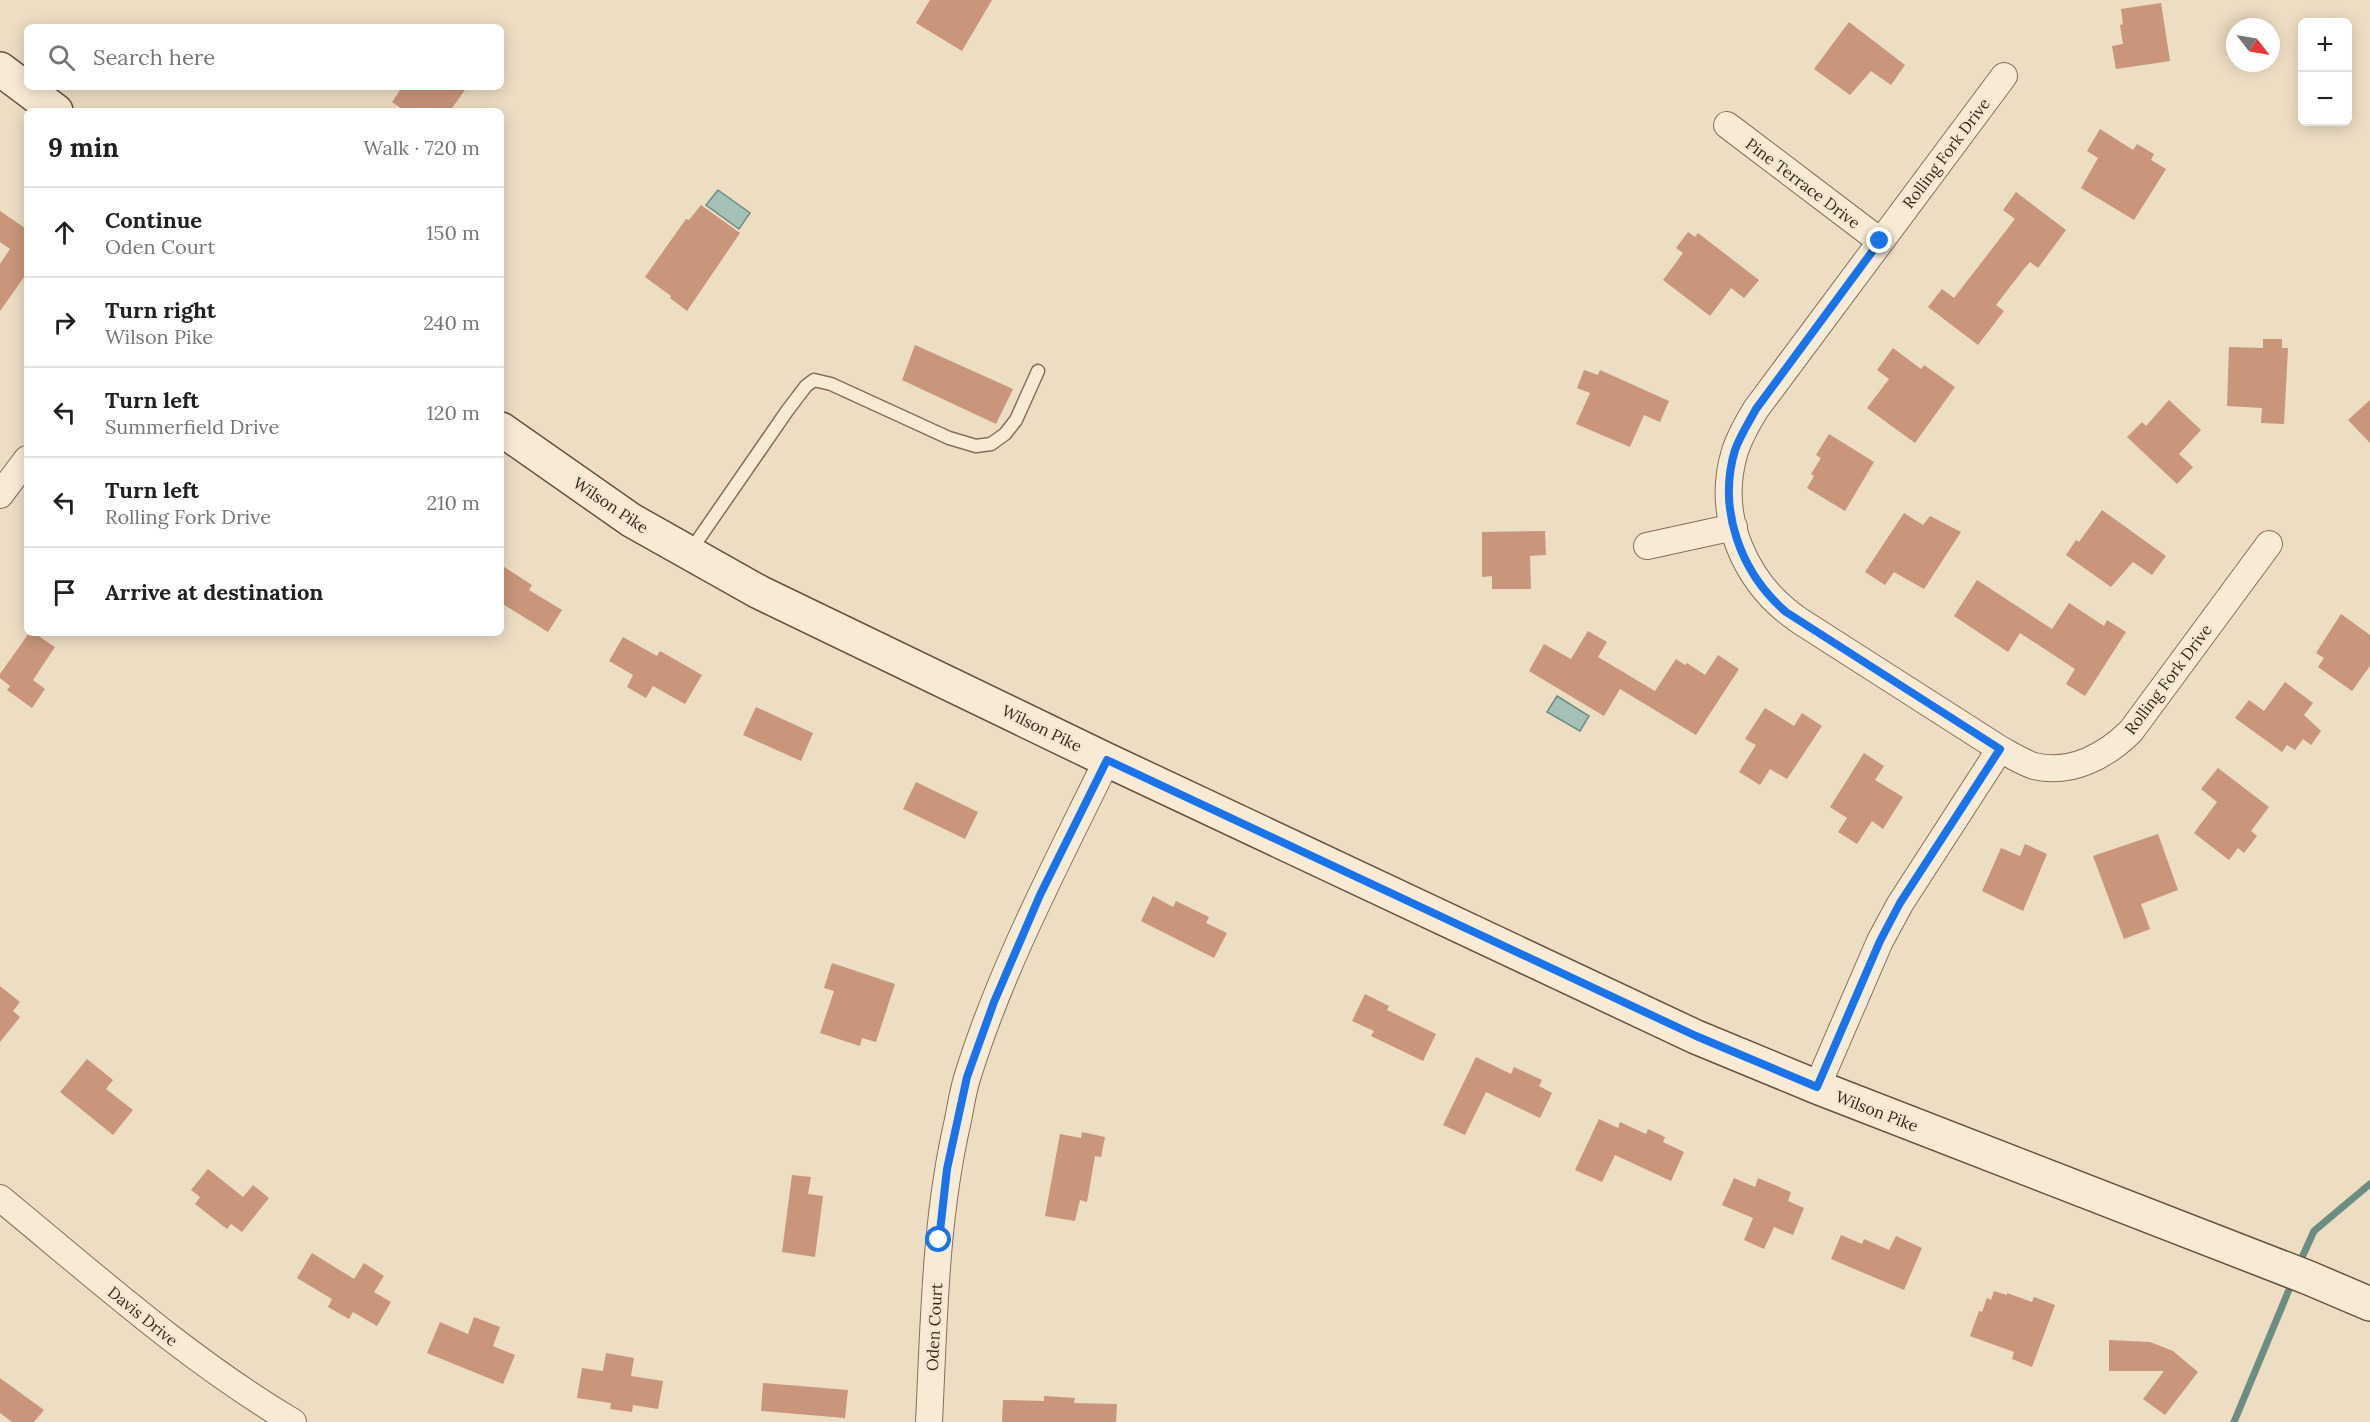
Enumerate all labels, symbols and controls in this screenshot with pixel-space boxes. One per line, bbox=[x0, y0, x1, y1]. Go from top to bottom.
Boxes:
north arrow bbox=[2226, 18, 2280, 72]
map controls bbox=[2298, 18, 2352, 126]
button: + bbox=[2298, 18, 2352, 72]
search box bbox=[24, 24, 504, 90]
icon: search bbox=[45, 41, 78, 74]
text: Search here bbox=[93, 43, 215, 71]
button: − bbox=[2298, 72, 2352, 126]
street label: Rolling Fork Drive bbox=[1898, 94, 1994, 212]
text: 9 min bbox=[48, 131, 119, 164]
street label: Pine Terrace Drive bbox=[1742, 133, 1864, 233]
text: Walk · 720 m bbox=[363, 135, 480, 160]
text: Continue bbox=[105, 206, 202, 234]
icon: ahead bbox=[48, 216, 81, 249]
text: 150 m bbox=[426, 220, 480, 245]
route end bbox=[1866, 227, 1892, 253]
text: Oden Court bbox=[105, 234, 215, 259]
text: Turn right bbox=[105, 296, 216, 324]
icon: right bbox=[48, 306, 81, 339]
text: 240 m bbox=[423, 310, 480, 335]
text: Wilson Pike bbox=[105, 324, 213, 349]
text: Turn left bbox=[105, 386, 199, 414]
icon: left bbox=[48, 396, 81, 429]
text: 120 m bbox=[426, 400, 480, 425]
text: Summerfield Drive bbox=[105, 414, 279, 439]
street label: Wilson Pike bbox=[570, 473, 653, 538]
text: Turn left bbox=[105, 476, 199, 504]
icon: left bbox=[48, 486, 81, 519]
text: 210 m bbox=[426, 490, 480, 515]
text: Rolling Fork Drive bbox=[105, 504, 271, 529]
icon: arrive bbox=[48, 576, 81, 609]
text: Arrive at destination bbox=[105, 578, 323, 606]
street label: Rolling Fork Drive bbox=[2120, 620, 2216, 738]
street label: Wilson Pike bbox=[999, 700, 1086, 756]
street label: Wilson Pike bbox=[1833, 1086, 1921, 1136]
route start bbox=[925, 1226, 951, 1252]
street label: Davis Drive bbox=[104, 1282, 182, 1350]
street label: Oden Court bbox=[922, 1282, 946, 1372]

